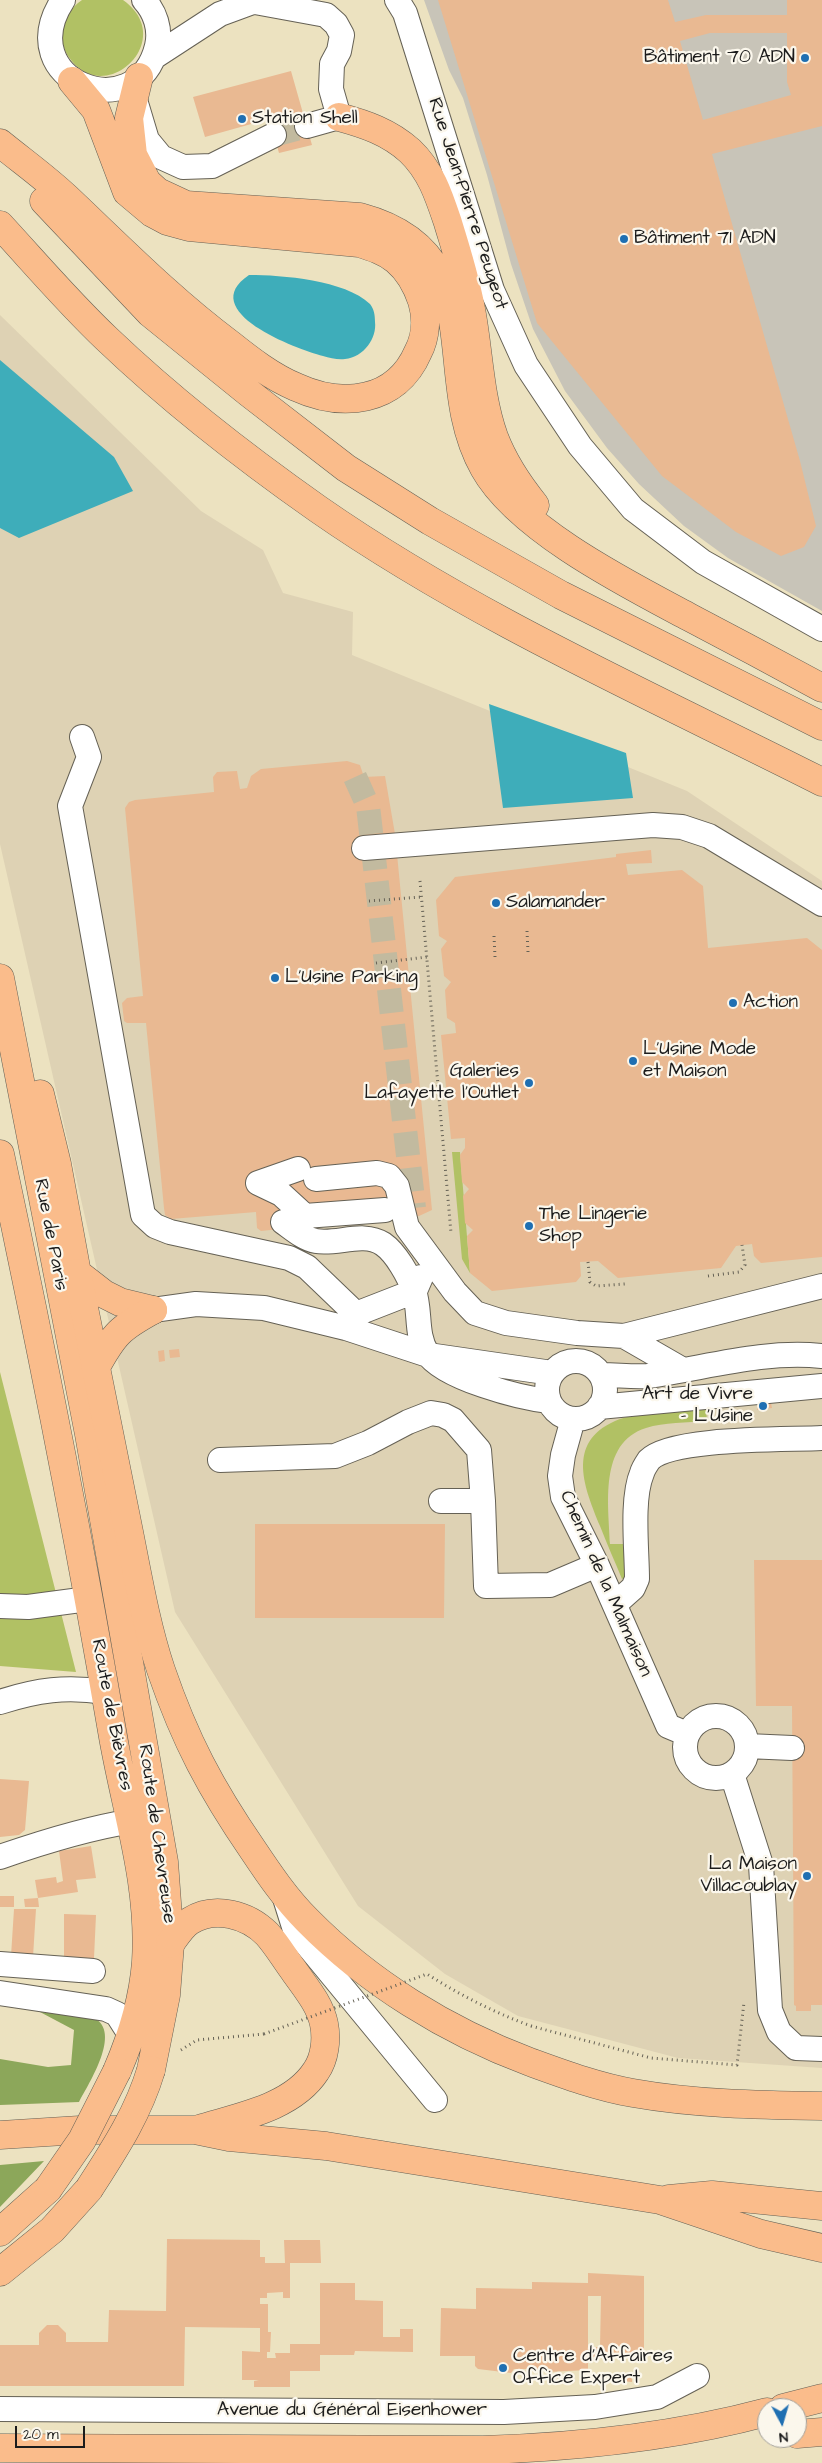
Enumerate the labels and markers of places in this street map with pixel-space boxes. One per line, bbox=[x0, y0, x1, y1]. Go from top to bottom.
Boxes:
place label: Bâtiment 70 ADN bbox=[644, 47, 795, 69]
marker: Bâtiment 70 ADN bbox=[799, 52, 811, 64]
place label: Station Shell bbox=[252, 108, 358, 130]
marker: Station Shell bbox=[236, 113, 248, 125]
place label: Bâtiment 71 ADN bbox=[634, 228, 776, 250]
marker: Bâtiment 71 ADN bbox=[618, 233, 630, 245]
place label: Salamander bbox=[506, 892, 605, 914]
marker: Salamander bbox=[490, 897, 502, 909]
place label: L'Usine Parking bbox=[285, 967, 418, 989]
marker: L'Usine Parking bbox=[269, 972, 281, 984]
place label: Action bbox=[743, 992, 798, 1014]
marker: Action bbox=[727, 997, 739, 1009]
place label: L'Usine Mode et Maison bbox=[643, 1039, 756, 1083]
marker: L'Usine Mode et Maison bbox=[627, 1055, 639, 1067]
place label: Galeries Lafayette l'Outlet bbox=[364, 1061, 519, 1105]
marker: Galeries Lafayette l'Outlet bbox=[523, 1077, 535, 1089]
place label: The Lingerie Shop bbox=[539, 1204, 647, 1248]
marker: The Lingerie Shop bbox=[523, 1220, 535, 1232]
place label: Art de Vivre - L'Usine bbox=[642, 1384, 753, 1428]
marker: Art de Vivre - L'Usine bbox=[757, 1400, 769, 1412]
place label: La Maison Villacoublay bbox=[700, 1854, 797, 1898]
marker: La Maison Villacoublay bbox=[801, 1870, 813, 1882]
place label: Centre d’Affaires Office Expert bbox=[513, 2346, 673, 2390]
marker: Centre d’Affaires Office Expert bbox=[497, 2362, 509, 2374]

